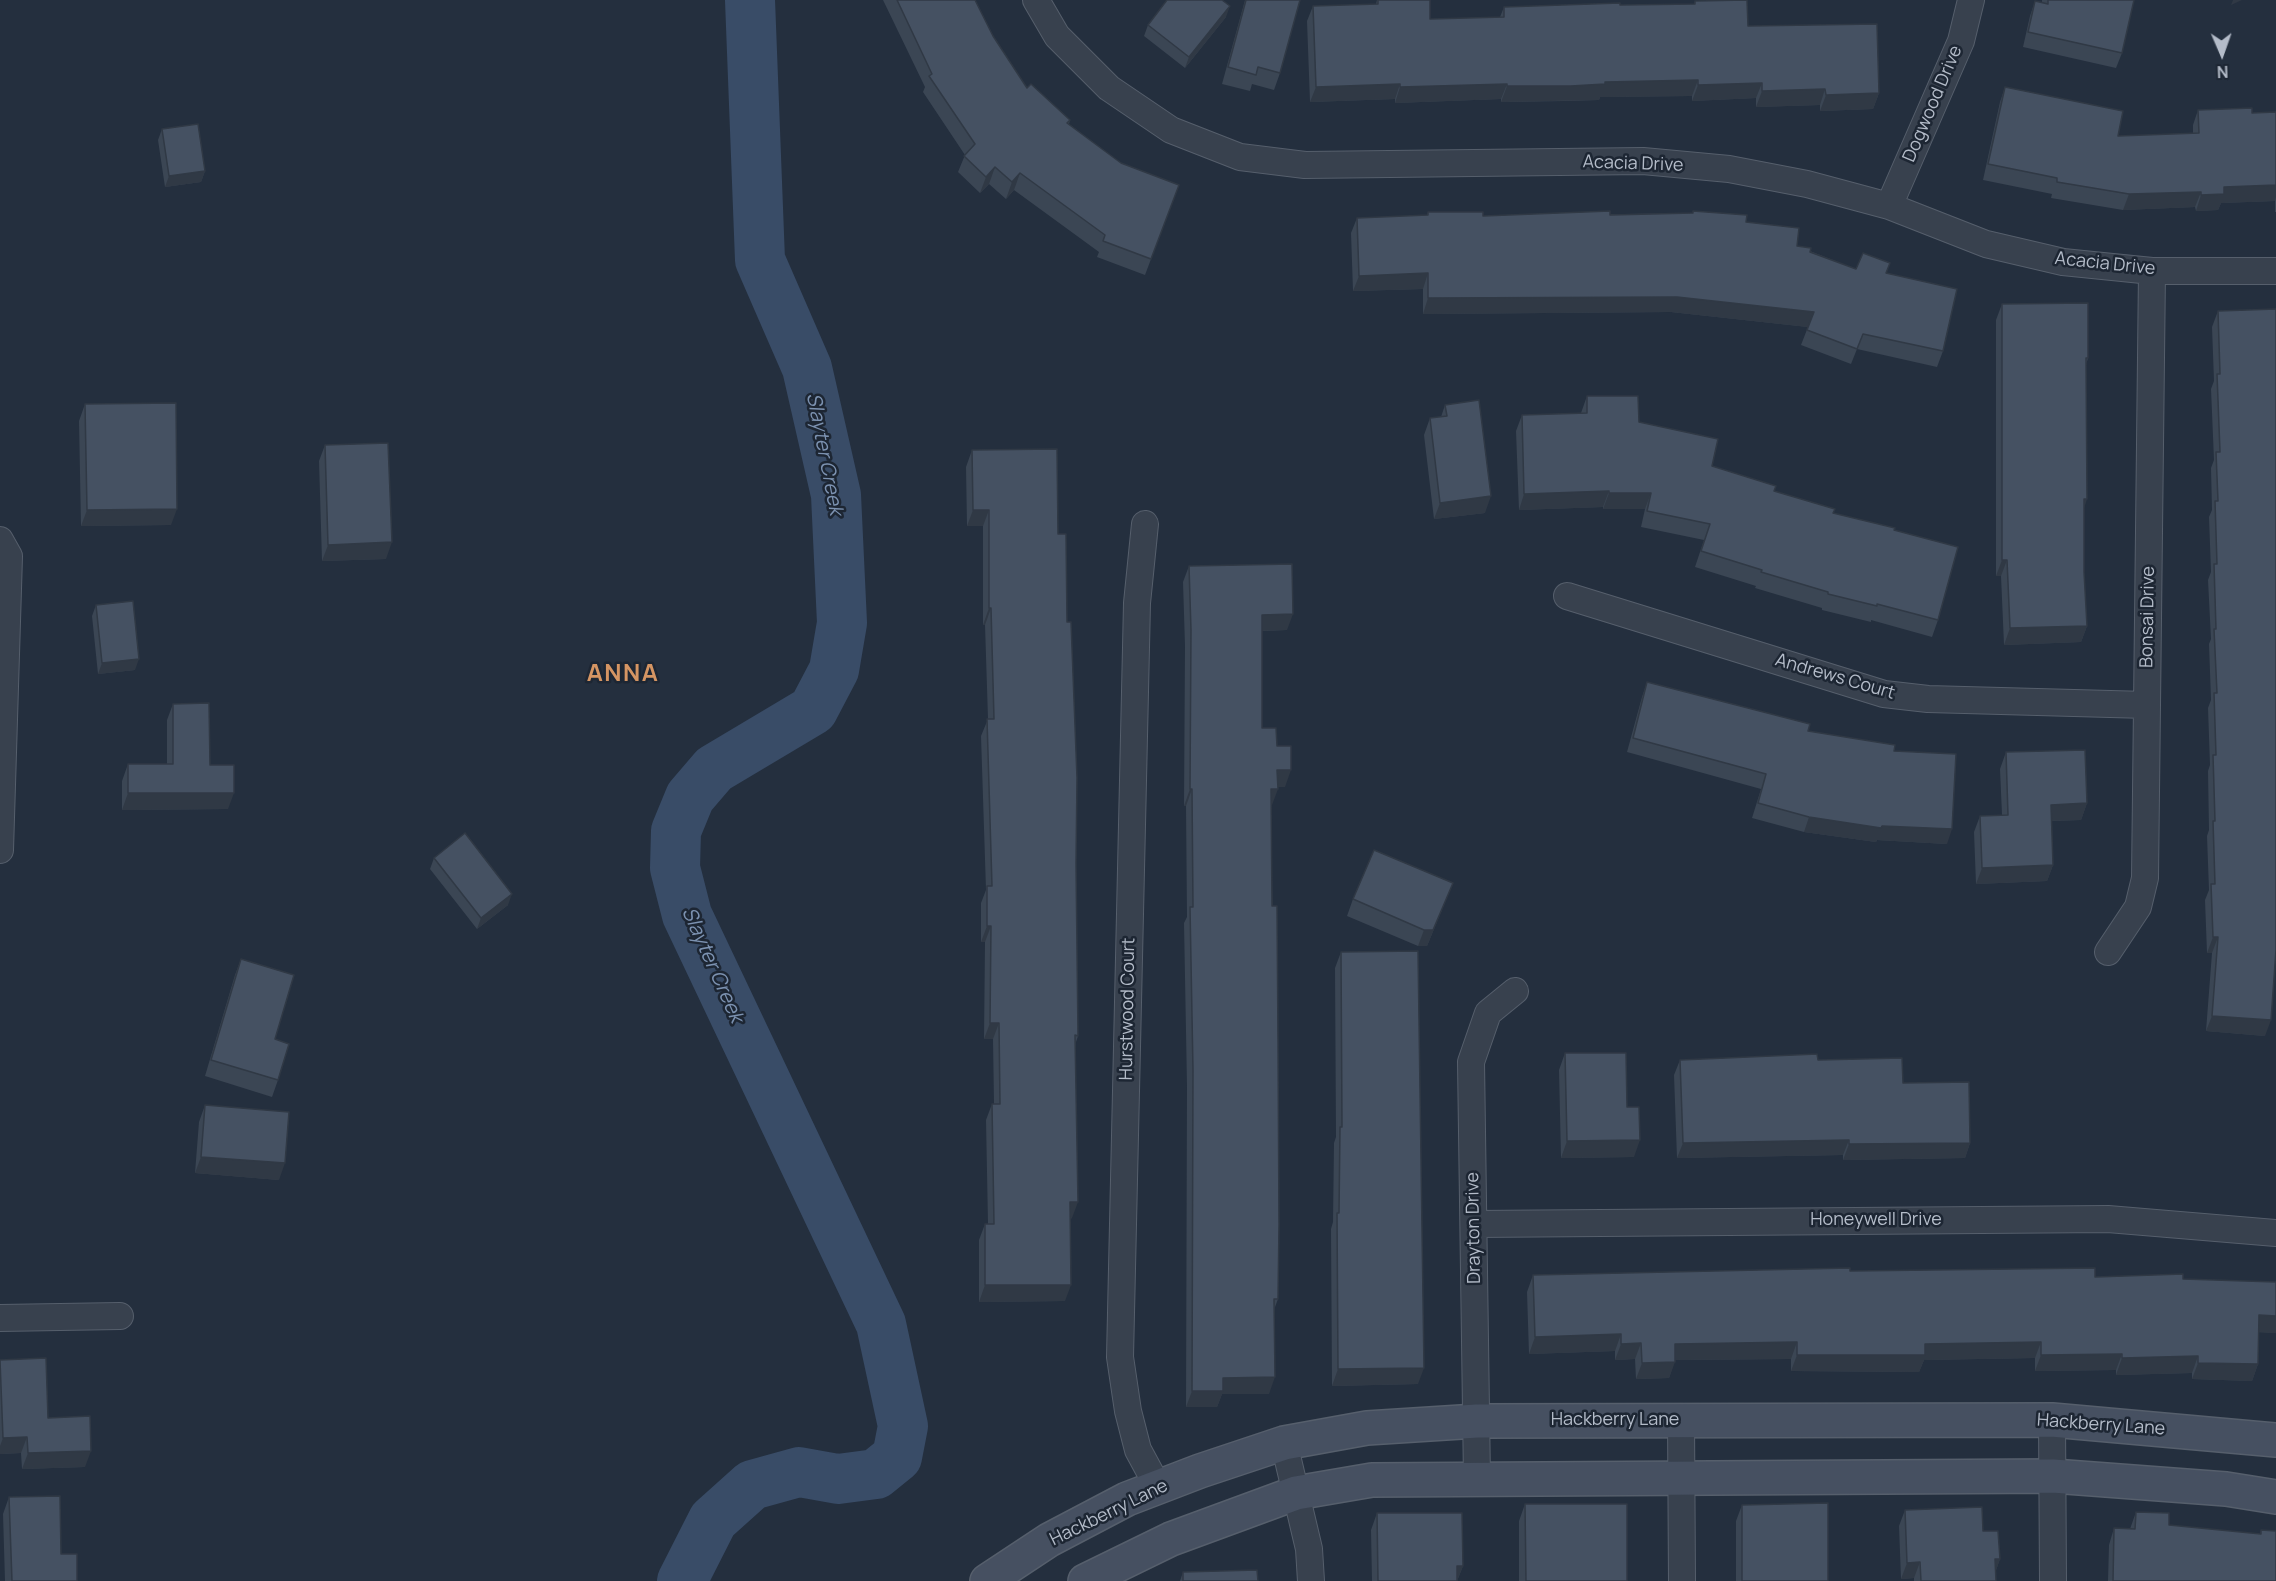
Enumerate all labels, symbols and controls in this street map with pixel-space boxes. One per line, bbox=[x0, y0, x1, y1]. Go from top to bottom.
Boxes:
north arrow bbox=[2192, 24, 2252, 84]
street label: Dogwood Drive bbox=[1899, 42, 1967, 166]
text: N bbox=[2216, 61, 2229, 83]
street label: Acacia Drive bbox=[1582, 151, 1684, 177]
street label: Acacia Drive bbox=[2054, 248, 2156, 280]
water label: Slayter Creek bbox=[800, 391, 848, 517]
street label: Bonsai Drive bbox=[2136, 566, 2160, 668]
street label: Andrews Court bbox=[1773, 650, 1897, 704]
district label: ANNA bbox=[587, 660, 659, 688]
water label: Slayter Creek bbox=[676, 903, 748, 1027]
street label: Hurstwood Court bbox=[1116, 937, 1140, 1081]
street label: Drayton Drive bbox=[1462, 1172, 1486, 1284]
street label: Honeywell Drive bbox=[1810, 1209, 1942, 1231]
street label: Hackberry Lane bbox=[1551, 1409, 1679, 1431]
street label: Hackberry Lane bbox=[2036, 1410, 2166, 1440]
street label: Hackberry Lane bbox=[1046, 1475, 1172, 1551]

